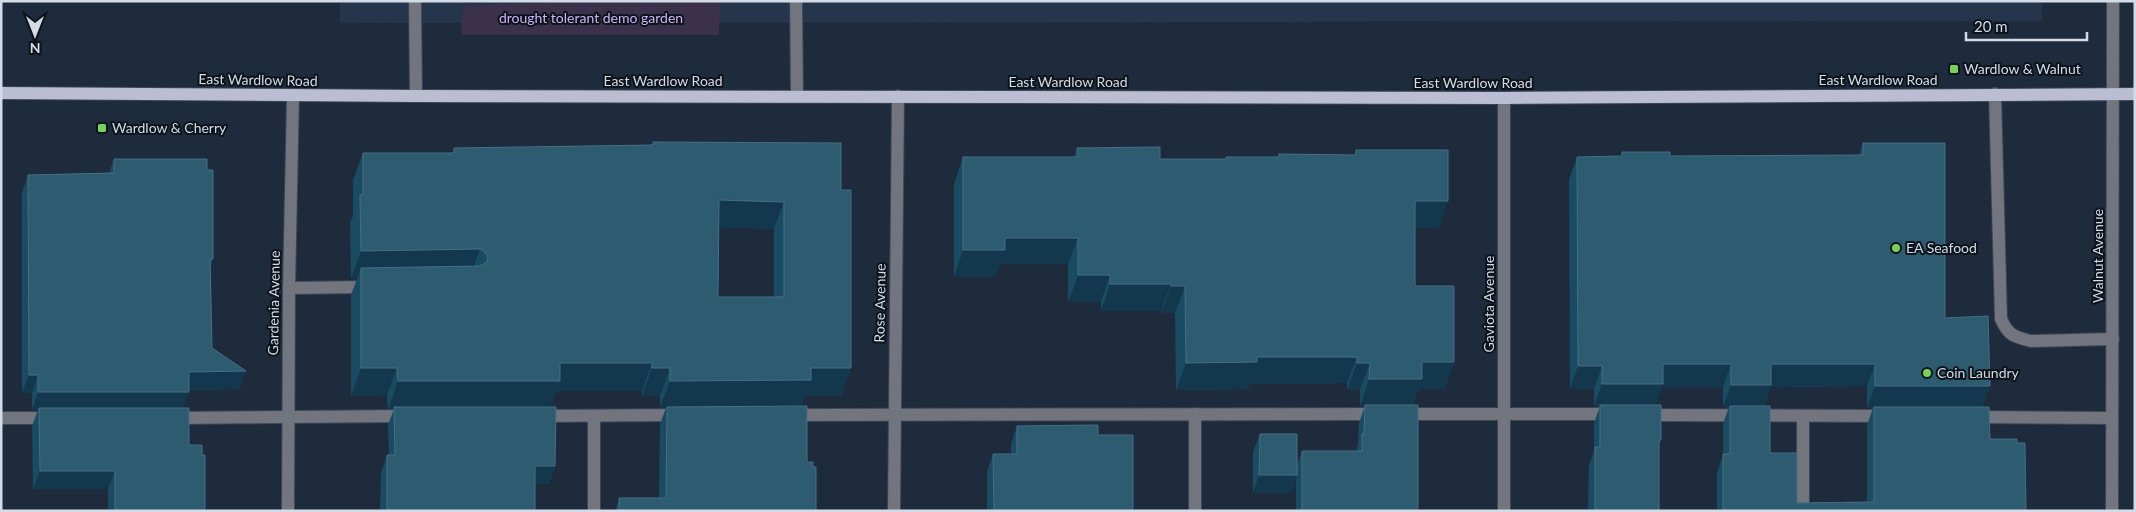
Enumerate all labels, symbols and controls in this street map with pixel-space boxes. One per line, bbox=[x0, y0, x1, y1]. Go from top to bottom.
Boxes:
park label: drought tolerant demo garden bbox=[499, 9, 683, 26]
north arrow bbox=[10, 10, 60, 60]
scale bar bbox=[1966, 10, 2087, 42]
text: 20 m bbox=[1974, 17, 2008, 35]
text: N bbox=[30, 40, 40, 57]
place label: Wardlow & Walnut bbox=[1964, 60, 2081, 77]
marker: Wardlow & Walnut bbox=[1948, 63, 1960, 75]
street label: East Wardlow Road bbox=[198, 70, 318, 89]
street label: East Wardlow Road bbox=[1818, 71, 1938, 88]
street label: East Wardlow Road bbox=[603, 72, 723, 89]
street label: East Wardlow Road bbox=[1008, 73, 1128, 90]
street label: East Wardlow Road bbox=[1413, 74, 1533, 91]
place label: Wardlow & Cherry bbox=[112, 119, 227, 136]
marker: Wardlow & Cherry bbox=[96, 122, 108, 134]
street label: Walnut Avenue bbox=[2089, 209, 2106, 303]
place label: EA Seafood bbox=[1906, 239, 1977, 256]
marker: EA Seafood bbox=[1890, 242, 1902, 254]
street label: Gardenia Avenue bbox=[264, 250, 283, 356]
street label: Gaviota Avenue bbox=[1480, 256, 1497, 352]
street label: Rose Avenue bbox=[870, 263, 889, 343]
place label: Coin Laundry bbox=[1937, 364, 2020, 381]
marker: Coin Laundry bbox=[1921, 367, 1933, 379]

